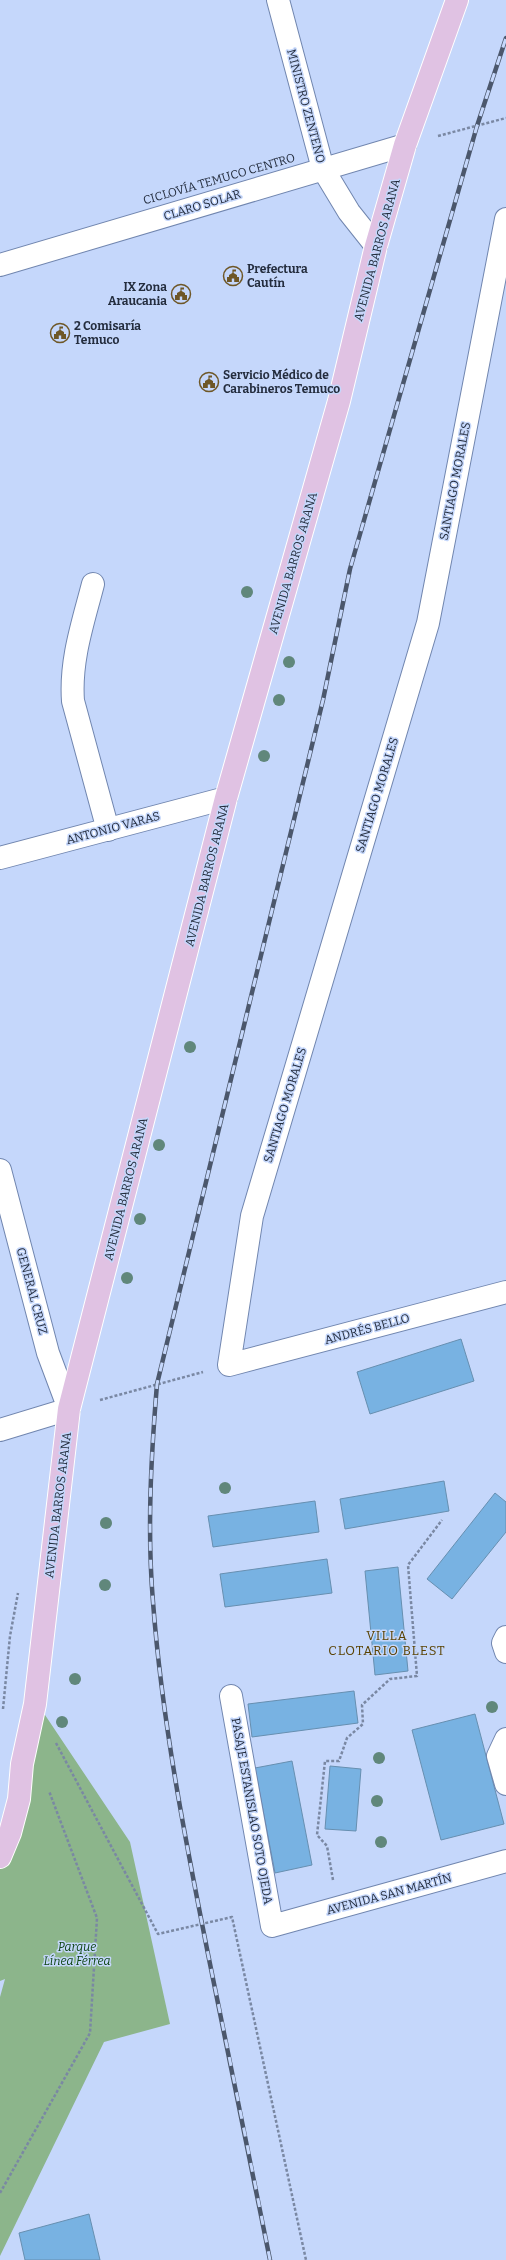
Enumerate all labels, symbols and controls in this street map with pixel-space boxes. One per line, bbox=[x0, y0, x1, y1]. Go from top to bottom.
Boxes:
street label: MINISTRO ZENTENO bbox=[284, 47, 328, 165]
street label: CICLOVÍA TEMUCO CENTRO bbox=[141, 150, 297, 207]
street label: AVENIDA BARROS ARANA bbox=[351, 177, 403, 323]
street label: CLARO SOLAR bbox=[162, 187, 242, 223]
place label: Prefectura Cautín bbox=[247, 262, 308, 290]
public building icon: Prefectura Cautín bbox=[222, 265, 244, 287]
place label: IX Zona Araucania bbox=[108, 280, 167, 308]
public building icon: IX Zona Araucania bbox=[170, 283, 192, 305]
place label: 2 Comisaría Temuco bbox=[74, 319, 141, 347]
public building icon: 2 Comisaría Temuco bbox=[49, 322, 71, 344]
place label: Servicio Médico de Carabineros Temuco bbox=[223, 368, 340, 396]
public building icon: Servicio Médico de Carabineros Temuco bbox=[198, 371, 220, 393]
street label: SANTIAGO MORALES bbox=[437, 421, 473, 541]
street label: AVENIDA BARROS ARANA bbox=[266, 490, 320, 636]
street label: SANTIAGO MORALES bbox=[353, 736, 401, 854]
street label: AVENIDA BARROS ARANA bbox=[182, 802, 232, 948]
street label: ANTONIO VARAS bbox=[65, 809, 161, 847]
street label: SANTIAGO MORALES bbox=[261, 1046, 309, 1164]
street label: AVENIDA BARROS ARANA bbox=[101, 1116, 151, 1262]
street label: GENERAL CRUZ bbox=[14, 1246, 50, 1336]
street label: ANDRÉS BELLO bbox=[323, 1310, 411, 1347]
street label: AVENIDA BARROS ARANA bbox=[42, 1431, 74, 1579]
district label: VILLA CLOTARIO BLEST bbox=[328, 1628, 446, 1658]
street label: PASAJE ESTANISLAO SOTO OJEDA bbox=[229, 1717, 275, 1906]
street label: AVENIDA SAN MARTÍN bbox=[325, 1869, 454, 1917]
park label: Parque Línea Férrea bbox=[44, 1940, 110, 1968]

